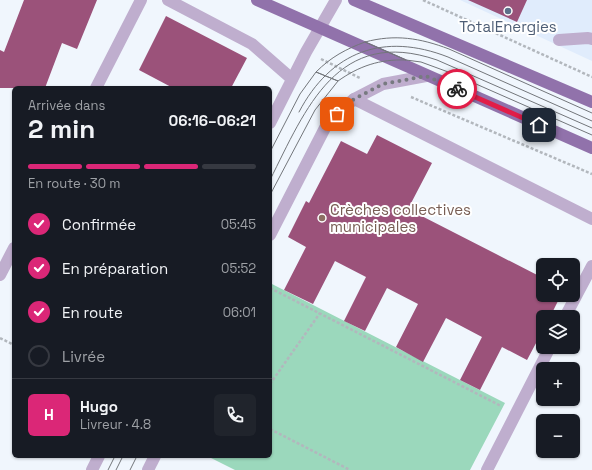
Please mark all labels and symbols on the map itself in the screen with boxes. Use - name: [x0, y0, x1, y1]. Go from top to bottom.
- marker: TotalEnergies: [503, 6, 513, 16]
- place label: TotalEnergies: [459, 17, 557, 36]
- courier: [437, 69, 477, 109]
- pin: [320, 97, 354, 131]
- pin: [522, 108, 556, 142]
- place label: Crèches collectives municipales: [330, 200, 471, 236]
- marker: Crèches collectives municipales: [317, 213, 327, 223]

